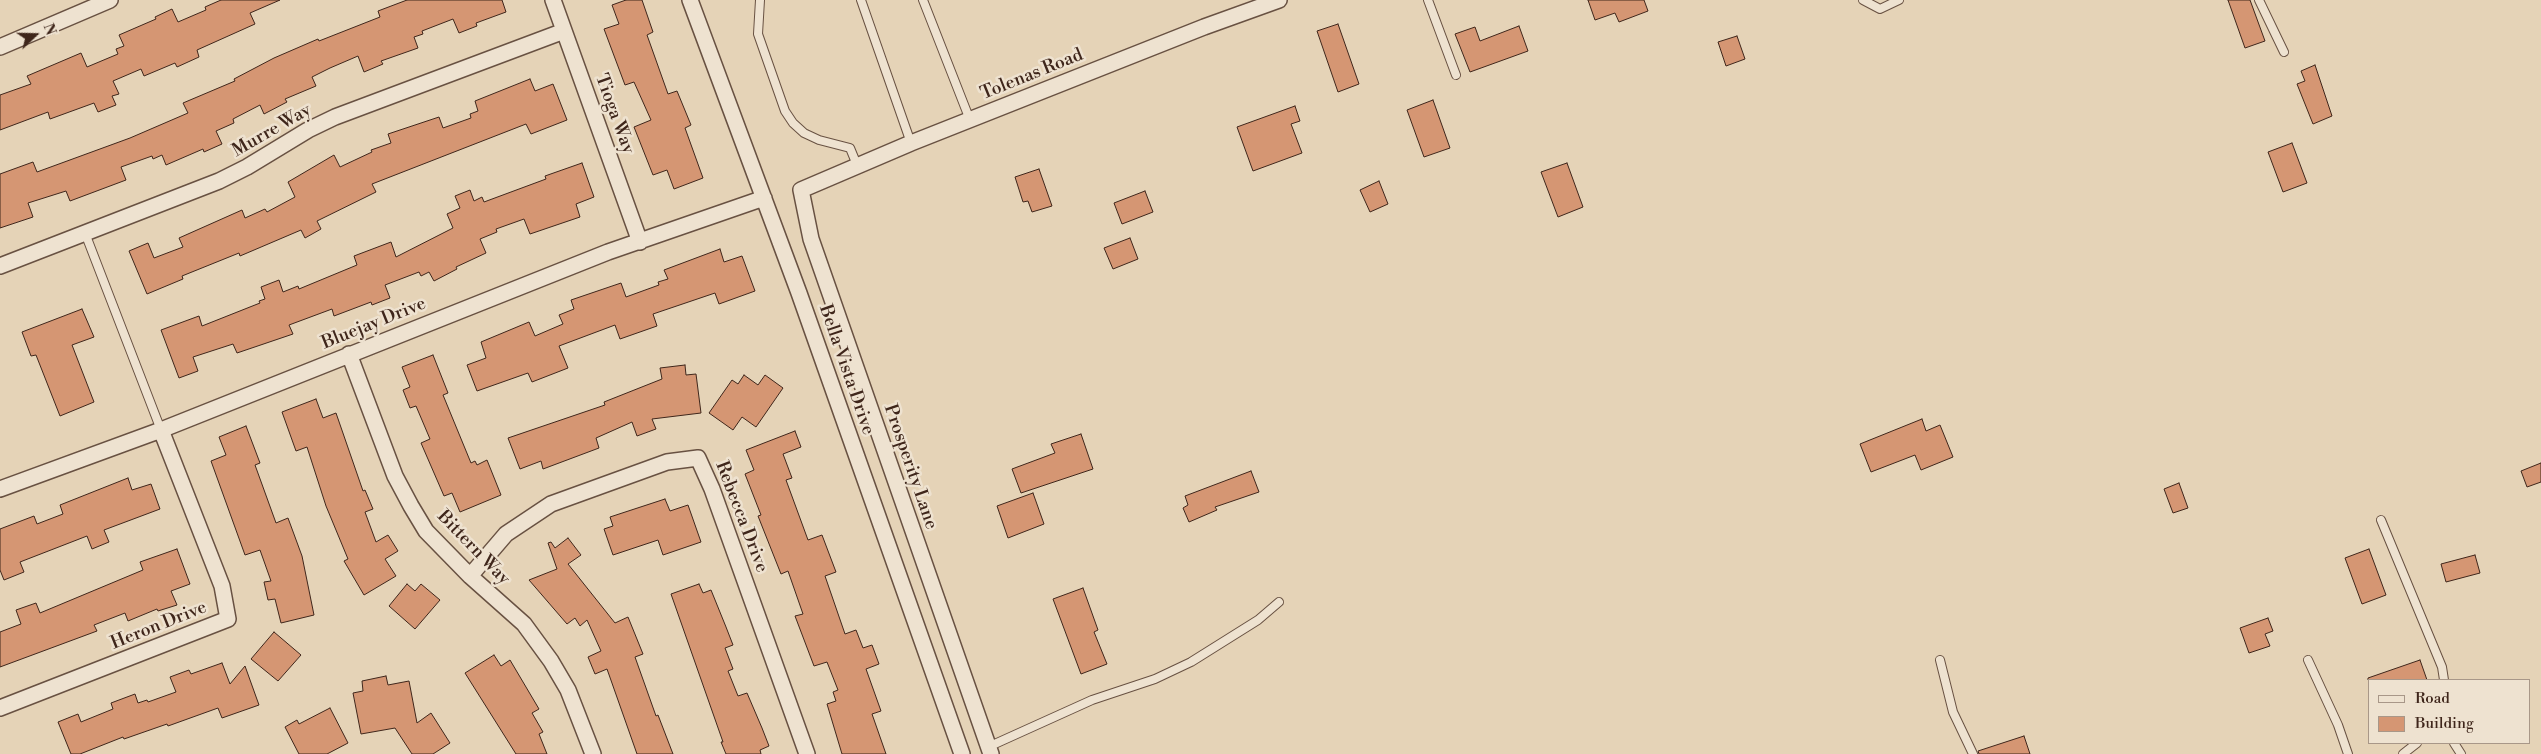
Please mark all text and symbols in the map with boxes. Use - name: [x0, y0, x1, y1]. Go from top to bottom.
- north arrow: [10, 10, 60, 60]
- text: N: [39, 21, 59, 38]
- street label: Tolenas Road: [978, 45, 1086, 105]
- street label: Tioga Way: [590, 71, 638, 157]
- street label: Murre Way: [229, 100, 315, 162]
- street label: Bluejay Drive: [319, 293, 429, 355]
- street label: Bella Vista Drive: [814, 302, 878, 438]
- street label: Prosperity Lane: [878, 402, 942, 532]
- street label: Rebecca Drive: [710, 458, 772, 576]
- street label: Bittern Way: [432, 506, 514, 590]
- street label: Heron Drive: [108, 597, 210, 655]
- legend: [2368, 679, 2531, 744]
- text: Road: [2415, 689, 2450, 708]
- text: Building: [2415, 714, 2474, 733]

